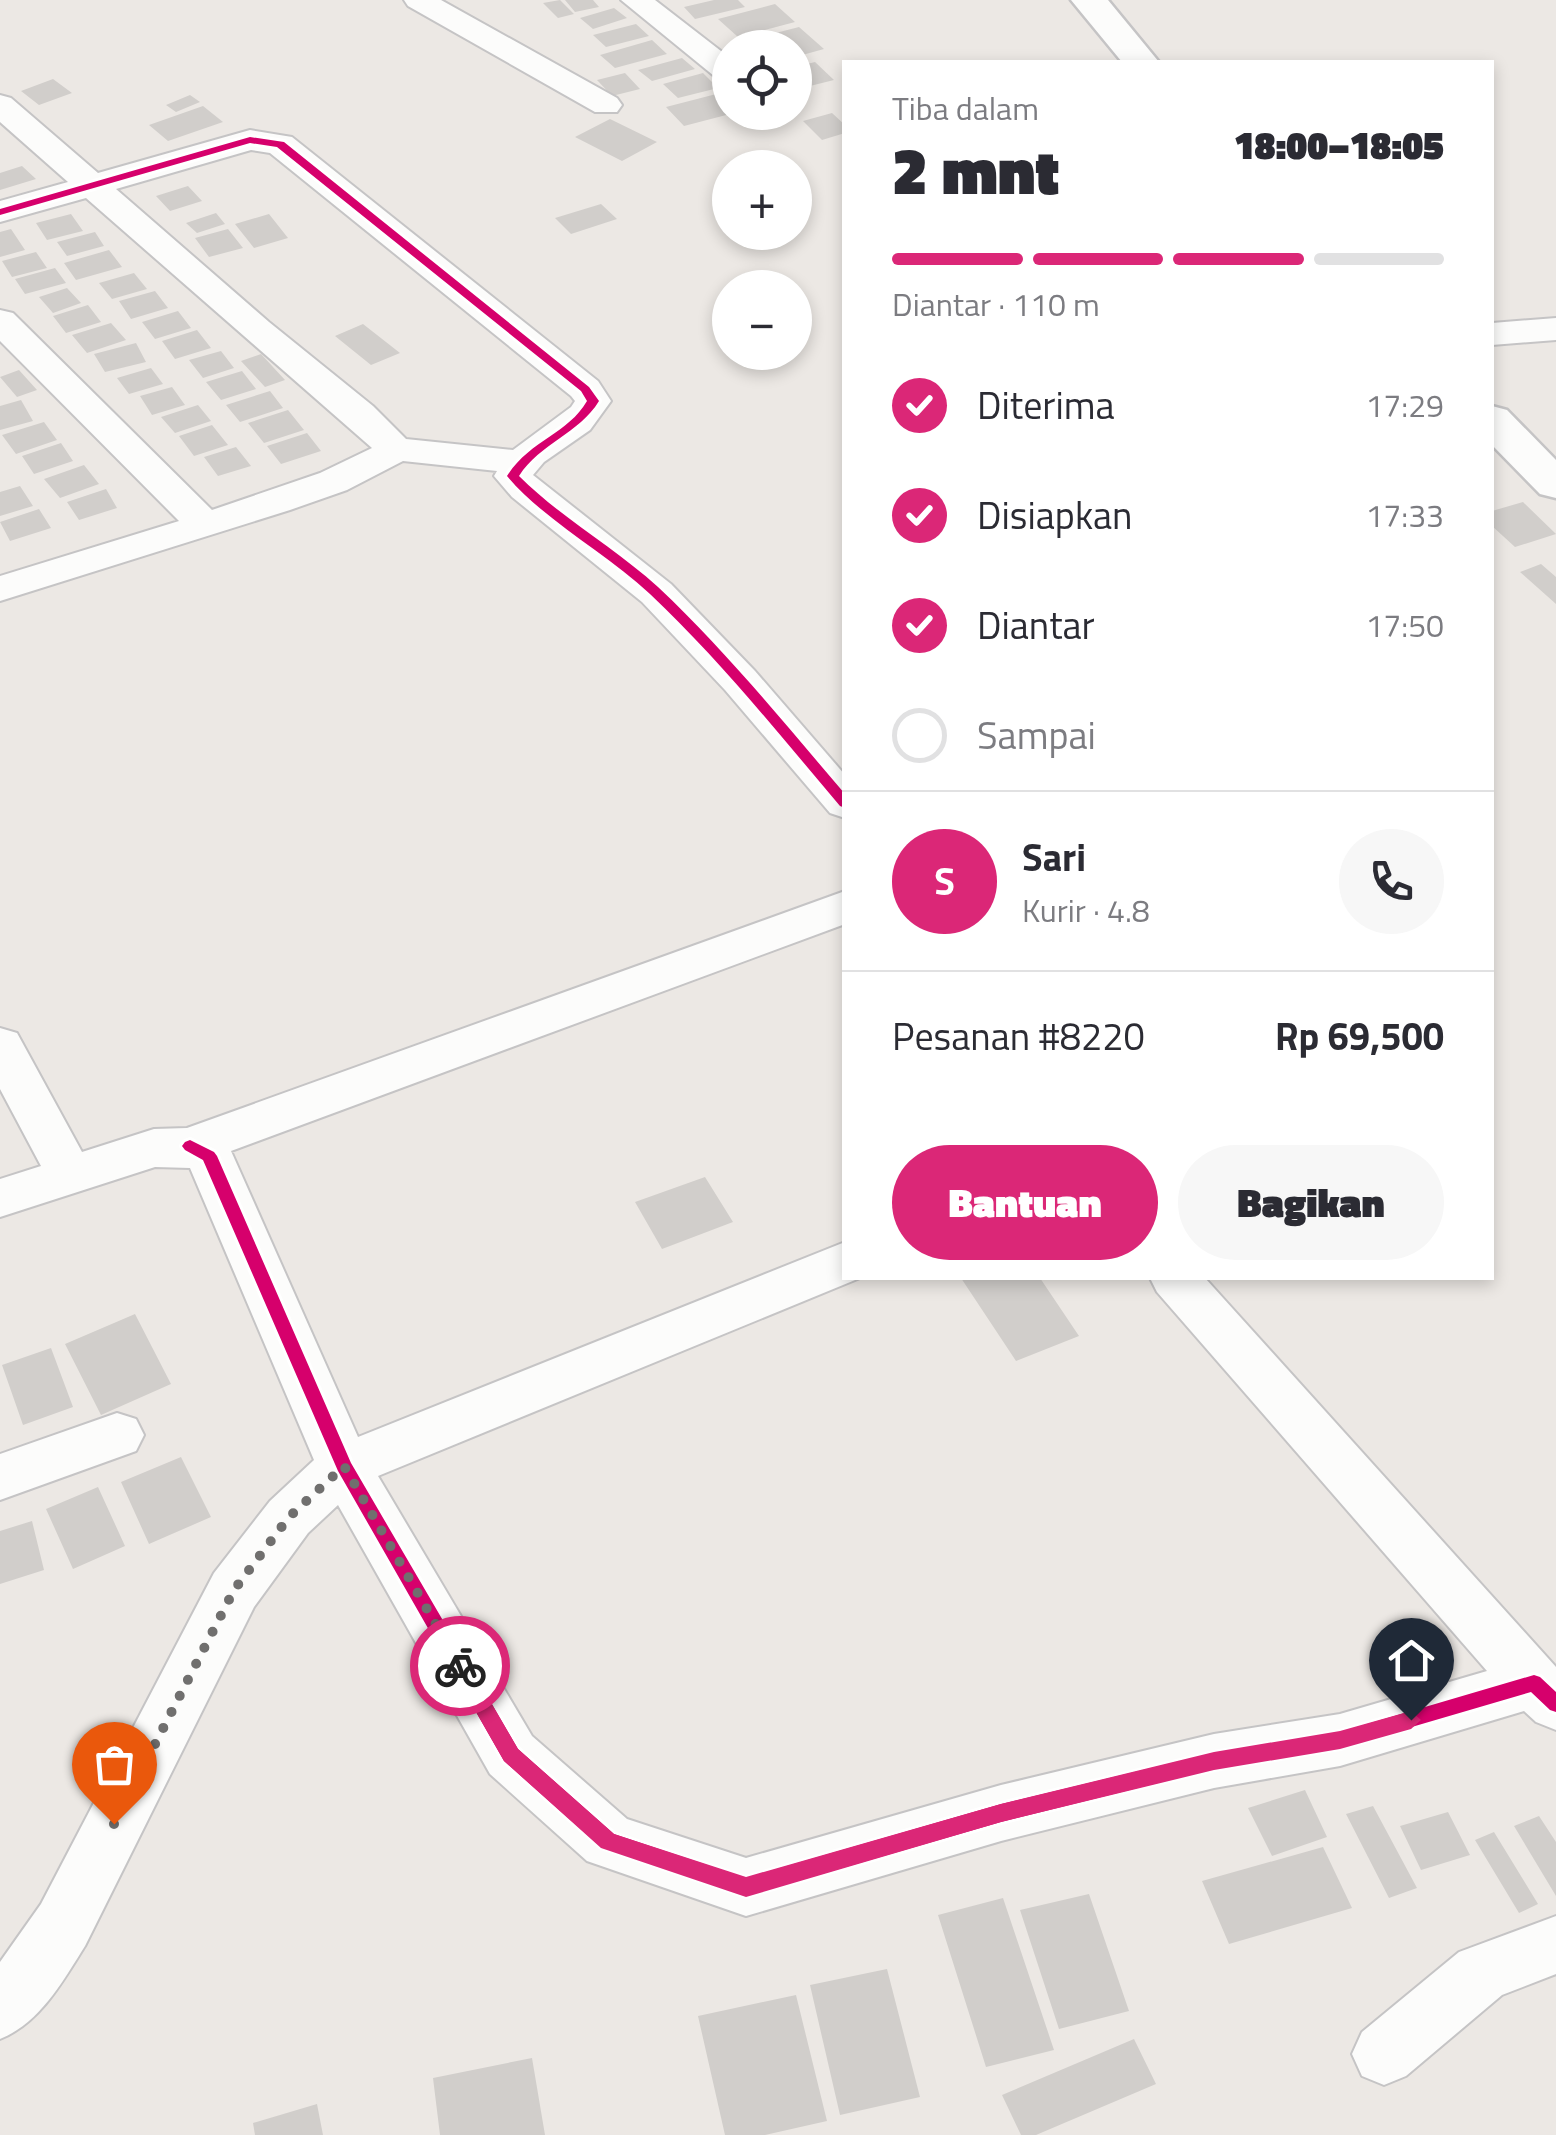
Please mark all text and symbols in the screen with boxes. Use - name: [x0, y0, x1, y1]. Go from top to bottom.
- map controls: [712, 30, 812, 370]
- button: locate: [712, 30, 812, 130]
- text: Tiba dalam: [892, 84, 1039, 132]
- text: 18:00–18:05: [1234, 116, 1444, 174]
- text: 2 mnt: [892, 120, 1059, 219]
- button: +: [712, 150, 812, 250]
- button: −: [712, 270, 812, 370]
- text: Diantar · 110 m: [892, 280, 1100, 328]
- text: Diterima: [977, 376, 1115, 434]
- icon: check: [892, 378, 947, 433]
- text: 17:29: [1365, 381, 1444, 429]
- text: Disiapkan: [977, 486, 1132, 544]
- icon: check: [892, 488, 947, 543]
- text: 17:33: [1365, 491, 1444, 539]
- text: Diantar: [977, 596, 1095, 654]
- icon: check: [892, 598, 947, 653]
- text: 17:50: [1365, 601, 1444, 649]
- text: Sampai: [977, 706, 1096, 764]
- text: Sari: [1022, 828, 1086, 886]
- button: phone: [1339, 829, 1444, 934]
- text: S: [934, 852, 955, 910]
- text: Kurir · 4.8: [1022, 886, 1150, 934]
- text: Pesanan #8220: [892, 1007, 1145, 1065]
- text: Rp 69,500: [1275, 1007, 1444, 1065]
- button: Bantuan: [892, 1145, 1158, 1260]
- button: Bagikan: [1178, 1145, 1444, 1260]
- courier: [410, 1616, 510, 1716]
- pin: [1369, 1618, 1454, 1721]
- icon: home: [1384, 1633, 1439, 1688]
- icon: bike: [433, 1639, 488, 1694]
- pin: [72, 1722, 157, 1825]
- icon: bag: [87, 1737, 142, 1792]

